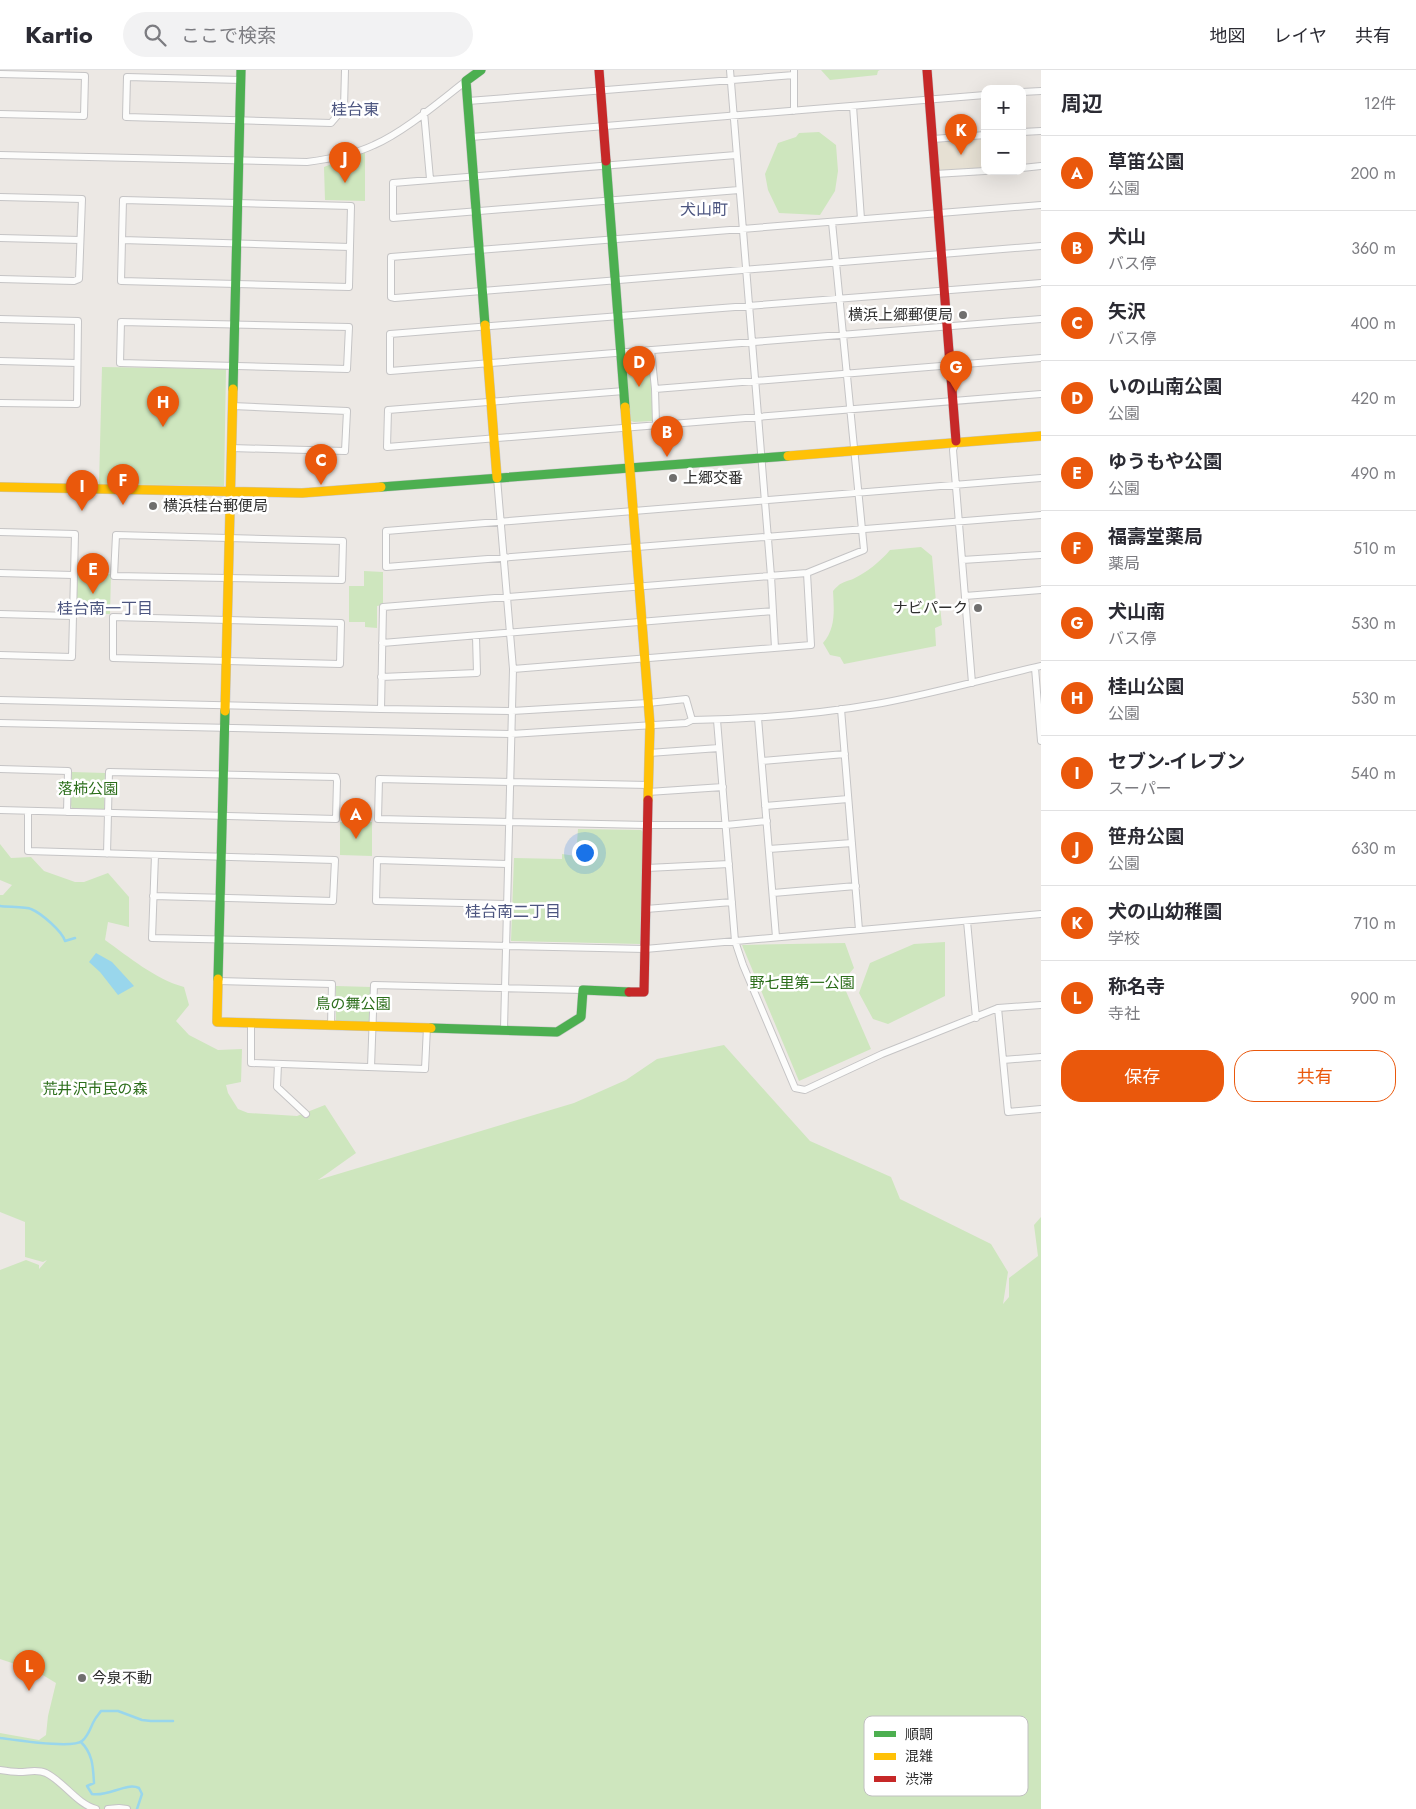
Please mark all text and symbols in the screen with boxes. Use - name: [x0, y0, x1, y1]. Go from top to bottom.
- search box: [123, 12, 473, 57]
- text: Kartio: [25, 17, 93, 52]
- icon: search: [141, 21, 169, 49]
- text: ここで検索: [181, 22, 276, 49]
- text: 地図: [1210, 23, 1246, 49]
- text: レイヤ: [1274, 23, 1327, 49]
- text: 共有: [1355, 23, 1391, 49]
- map controls: [981, 85, 1026, 175]
- button: +: [981, 85, 1026, 130]
- text: 周辺: [1061, 89, 1103, 119]
- text: 12件: [1364, 92, 1396, 115]
- district label: 桂台東: [331, 98, 379, 121]
- pin: K: [945, 114, 977, 155]
- button: −: [981, 130, 1026, 175]
- pin: J: [329, 142, 361, 183]
- text: 草笛公園: [1108, 148, 1184, 175]
- text: A: [1071, 162, 1083, 185]
- text: 200 m: [1350, 162, 1396, 185]
- text: 公園: [1108, 177, 1140, 200]
- district label: 犬山町: [680, 198, 728, 221]
- text: 犬山: [1108, 223, 1146, 250]
- text: B: [1072, 237, 1082, 260]
- text: 360 m: [1351, 237, 1396, 260]
- text: バス停: [1108, 252, 1156, 275]
- text: 矢沢: [1108, 298, 1146, 325]
- place label: 横浜上郷郵便局: [848, 304, 953, 326]
- marker: 横浜上郷郵便局: [957, 309, 969, 321]
- text: C: [1071, 312, 1083, 335]
- text: 400 m: [1350, 312, 1396, 335]
- text: バス停: [1108, 327, 1156, 350]
- pin: D: [623, 346, 655, 387]
- pin: G: [940, 351, 972, 392]
- text: いの山南公園: [1108, 373, 1222, 400]
- pin: H: [147, 386, 179, 427]
- text: D: [1071, 387, 1083, 410]
- text: 420 m: [1351, 387, 1396, 410]
- text: 公園: [1108, 402, 1140, 425]
- pin: B: [651, 416, 683, 457]
- pin: C: [305, 444, 337, 485]
- text: ゆうもや公園: [1108, 448, 1222, 475]
- text: E: [1072, 462, 1082, 485]
- text: 490 m: [1351, 462, 1396, 485]
- pin: F: [107, 464, 139, 505]
- place label: 上郷交番: [683, 467, 743, 489]
- pin: I: [66, 470, 98, 511]
- marker: 上郷交番: [667, 472, 679, 484]
- text: 公園: [1108, 477, 1140, 500]
- place label: 横浜桂台郵便局: [163, 495, 268, 517]
- marker: 横浜桂台郵便局: [147, 500, 159, 512]
- text: 福壽堂薬局: [1108, 523, 1203, 550]
- text: F: [1073, 537, 1081, 560]
- text: 510 m: [1353, 537, 1396, 560]
- text: 薬局: [1108, 552, 1140, 575]
- pin: E: [77, 553, 109, 594]
- district label: 桂台南一丁目: [57, 597, 153, 620]
- place label: ナビパーク: [893, 597, 968, 619]
- text: 犬山南: [1108, 598, 1165, 625]
- marker: ナビパーク: [972, 602, 984, 614]
- text: G: [1070, 612, 1084, 635]
- text: 530 m: [1351, 612, 1396, 635]
- text: バス停: [1108, 627, 1156, 650]
- text: 桂山公園: [1108, 673, 1184, 700]
- text: H: [1071, 687, 1083, 710]
- text: 530 m: [1351, 687, 1396, 710]
- text: 公園: [1108, 702, 1140, 725]
- text: セブン-イレブン: [1108, 748, 1245, 775]
- text: I: [1074, 762, 1080, 785]
- text: 540 m: [1351, 762, 1396, 785]
- text: スーパー: [1108, 777, 1172, 800]
- park label: 落柿公園: [58, 778, 118, 800]
- pin: A: [340, 798, 372, 839]
- text: 笹舟公園: [1108, 823, 1184, 850]
- text: J: [1074, 837, 1080, 860]
- text: 630 m: [1351, 837, 1396, 860]
- your location: [572, 840, 598, 866]
- text: 公園: [1108, 852, 1140, 875]
- text: 犬の山幼稚園: [1108, 898, 1222, 925]
- district label: 桂台南二丁目: [465, 900, 561, 923]
- text: K: [1071, 912, 1083, 935]
- text: 710 m: [1354, 912, 1396, 935]
- text: 学校: [1108, 927, 1140, 950]
- park label: 野七里第一公園: [749, 972, 855, 994]
- text: 称名寺: [1108, 973, 1165, 1000]
- text: L: [1073, 987, 1081, 1010]
- text: 900 m: [1350, 987, 1396, 1010]
- park label: 鳥の舞公園: [315, 993, 391, 1015]
- text: 寺社: [1108, 1002, 1140, 1025]
- button: 保存: [1061, 1050, 1224, 1102]
- button: 共有: [1234, 1050, 1396, 1102]
- park label: 荒井沢市民の森: [42, 1078, 148, 1100]
- pin: L: [13, 1650, 45, 1691]
- place label: 今泉不動: [92, 1667, 152, 1689]
- marker: 今泉不動: [76, 1672, 88, 1684]
- legend: [864, 1716, 1028, 1796]
- text: 順調: [905, 1724, 933, 1744]
- text: 混雑: [905, 1746, 933, 1766]
- text: 渋滞: [905, 1769, 933, 1789]

